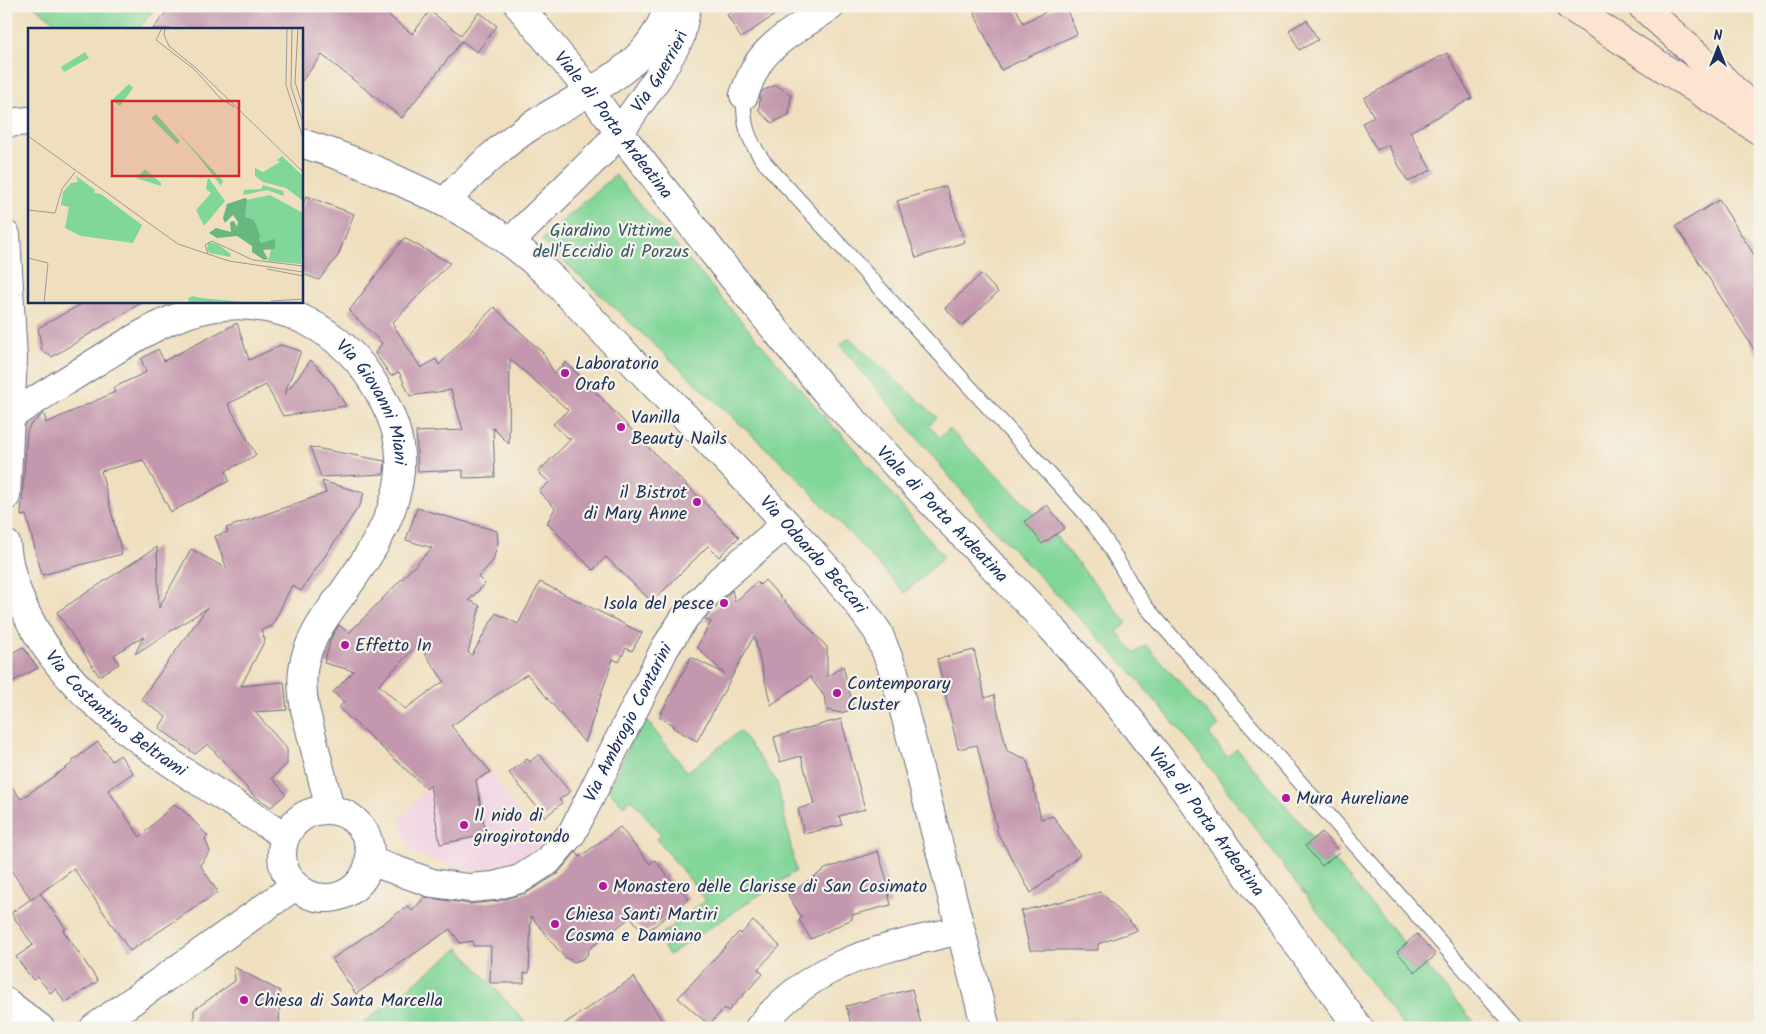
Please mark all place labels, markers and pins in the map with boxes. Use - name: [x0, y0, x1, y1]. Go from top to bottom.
- place label: Laboratorio Orafo: [575, 350, 659, 400]
- marker: Laboratorio Orafo: [559, 367, 571, 379]
- place label: Vanilla Beauty Nails: [631, 404, 728, 454]
- marker: Vanilla Beauty Nails: [615, 421, 627, 433]
- place label: il Bistrot di Mary Anne: [584, 479, 688, 529]
- marker: il Bistrot di Mary Anne: [691, 496, 703, 508]
- place label: Isola del pesce: [603, 590, 714, 619]
- marker: Isola del pesce: [718, 597, 730, 609]
- place label: Effetto In: [355, 632, 432, 661]
- marker: Effetto In: [339, 639, 351, 651]
- place label: Contemporary Cluster: [847, 670, 951, 720]
- marker: Contemporary Cluster: [831, 687, 843, 699]
- place label: Mura Aureliane: [1296, 785, 1409, 814]
- marker: Mura Aureliane: [1280, 792, 1292, 804]
- place label: Il nido di girogirotondo: [473, 802, 570, 852]
- marker: Il nido di girogirotondo: [458, 819, 470, 831]
- place label: Monastero delle Clarisse di San Cosimato: [613, 873, 927, 902]
- marker: Monastero delle Clarisse di San Cosimato: [597, 880, 609, 892]
- place label: Chiesa Santi Martiri Cosma e Damiano: [565, 901, 718, 951]
- marker: Chiesa Santi Martiri Cosma e Damiano: [549, 918, 561, 930]
- place label: Chiesa di Santa Marcella: [254, 987, 443, 1016]
- marker: Chiesa di Santa Marcella: [238, 994, 250, 1006]

